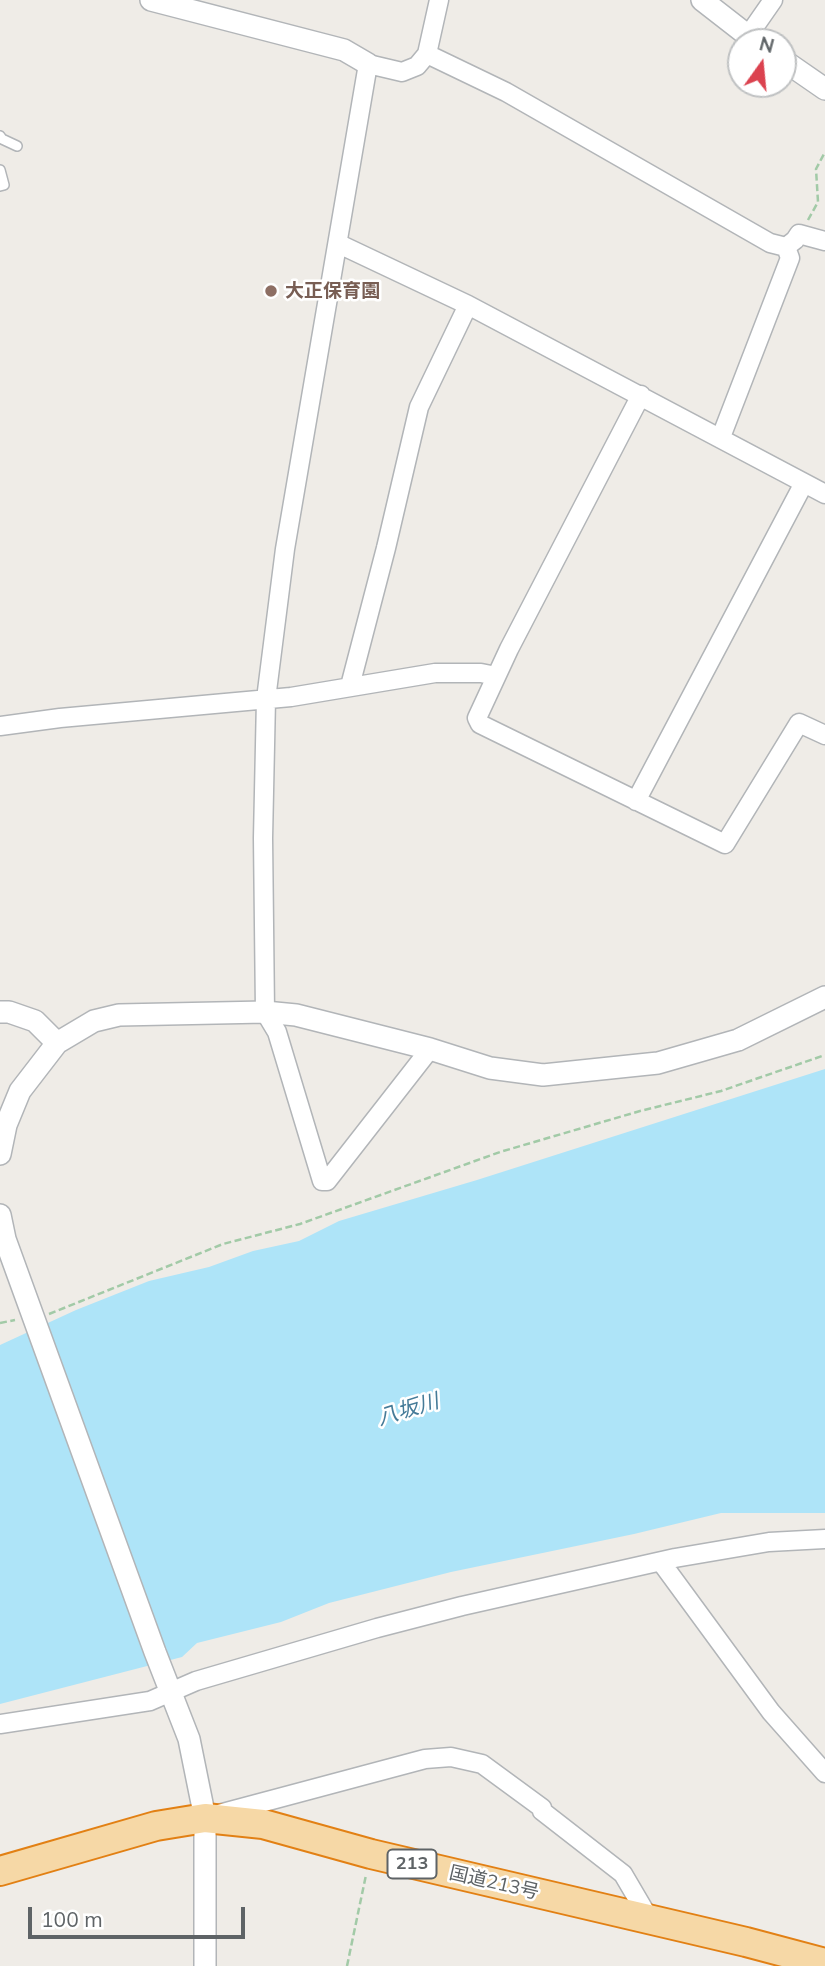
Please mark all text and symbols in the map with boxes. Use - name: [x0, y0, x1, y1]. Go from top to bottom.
- north arrow: [727, 28, 797, 98]
- text: N: [757, 31, 777, 58]
- place label: 大正保育園: [285, 280, 380, 302]
- marker: 大正保育園: [263, 283, 279, 299]
- water label: 八坂川: [374, 1389, 442, 1431]
- road number: 213: [388, 1850, 436, 1878]
- street label: 国道213号: [447, 1862, 541, 1904]
- scale bar: [32, 1892, 248, 1936]
- text: 100 m: [41, 1906, 103, 1932]

